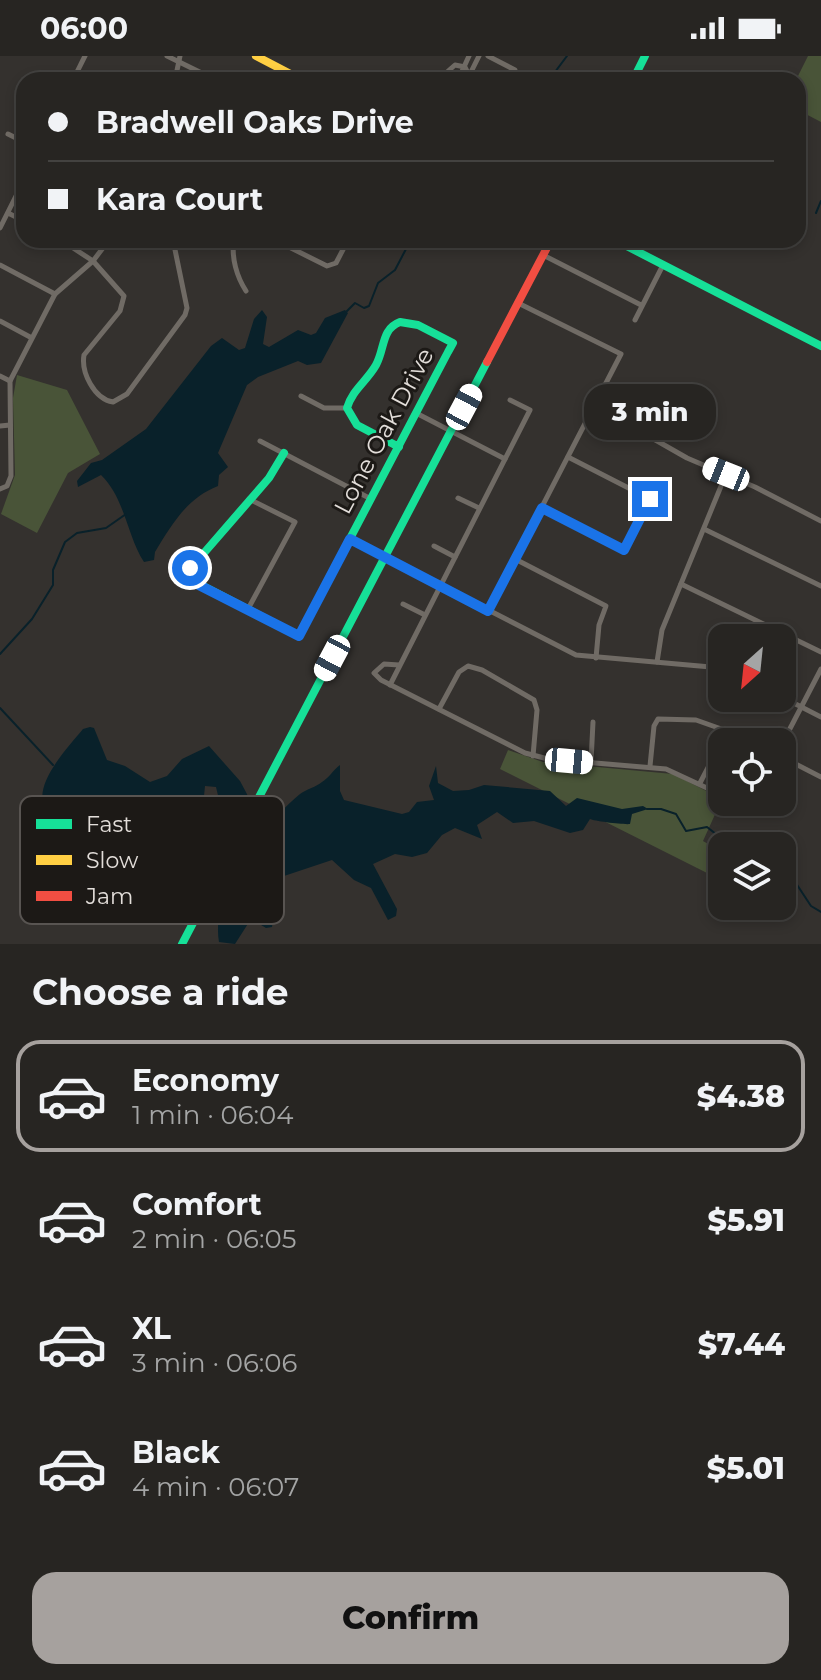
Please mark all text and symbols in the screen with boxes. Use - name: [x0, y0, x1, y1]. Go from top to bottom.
- text: 06:00: [40, 10, 128, 47]
- text: Bradwell Oaks Drive: [96, 104, 414, 141]
- text: Kara Court: [96, 181, 263, 218]
- street label: Lone Oak Drive: [328, 343, 440, 519]
- car: [442, 380, 486, 434]
- callout: 3 min: [584, 383, 716, 439]
- text: 3 min: [612, 396, 688, 428]
- car: [699, 454, 753, 494]
- route end: [632, 481, 668, 517]
- route start: [172, 550, 208, 586]
- north arrow: [708, 624, 796, 712]
- map controls: [708, 624, 796, 920]
- car: [310, 631, 354, 685]
- button: locate: [708, 728, 796, 816]
- car: [544, 747, 594, 775]
- legend: [20, 796, 284, 924]
- text: Fast: [86, 811, 132, 838]
- button: layers: [708, 832, 796, 920]
- text: Slow: [86, 847, 139, 874]
- text: Jam: [85, 883, 133, 910]
- text: Choose a ride: [32, 970, 289, 1014]
- icon: car: [36, 1060, 108, 1132]
- text: Economy: [132, 1062, 279, 1099]
- text: $4.38: [697, 1078, 785, 1115]
- text: 1 min · 06:04: [132, 1099, 294, 1131]
- icon: car: [36, 1184, 108, 1256]
- text: Comfort: [132, 1186, 262, 1223]
- text: $5.91: [707, 1202, 785, 1239]
- text: 2 min · 06:05: [132, 1223, 296, 1255]
- icon: car: [36, 1308, 108, 1380]
- text: XL: [132, 1310, 171, 1347]
- text: $7.44: [698, 1326, 785, 1363]
- text: 3 min · 06:06: [132, 1347, 297, 1379]
- icon: car: [36, 1432, 108, 1504]
- text: Black: [132, 1434, 220, 1471]
- text: $5.01: [707, 1450, 785, 1487]
- text: 4 min · 06:07: [132, 1471, 299, 1503]
- button: Confirm: [32, 1572, 789, 1664]

